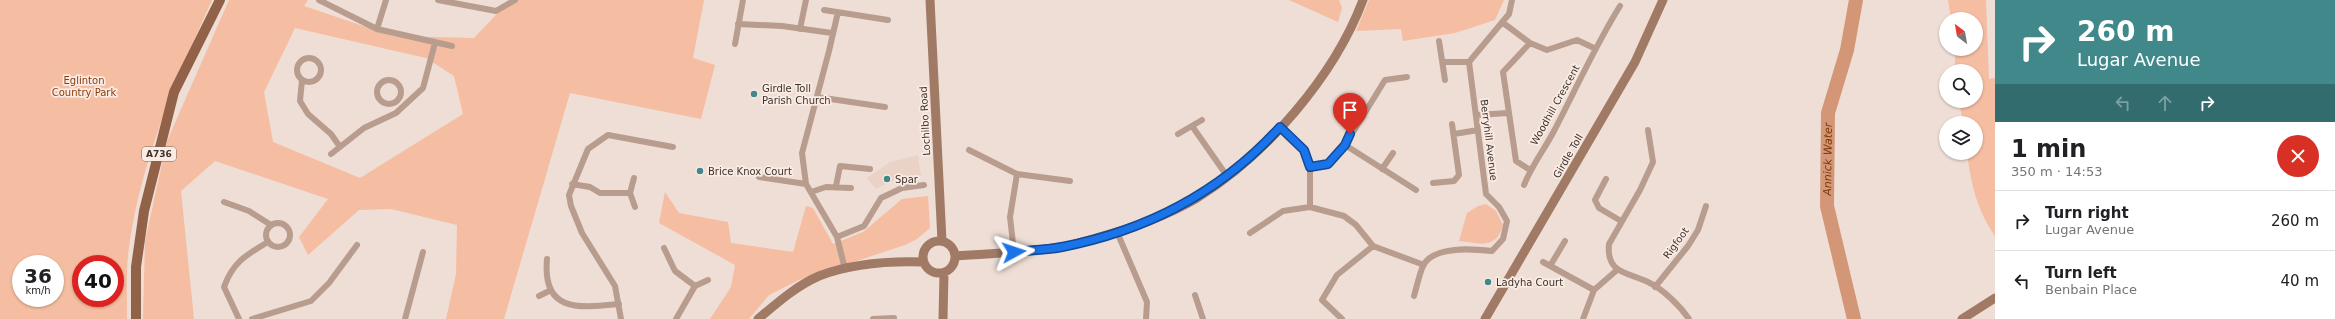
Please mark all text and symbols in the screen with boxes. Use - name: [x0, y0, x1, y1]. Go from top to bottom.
- north arrow: [1939, 12, 1983, 56]
- map controls: [1939, 12, 1983, 160]
- text: 260 m: [2077, 15, 2174, 48]
- icon: right: [2011, 16, 2063, 68]
- text: Lugar Avenue: [2077, 49, 2201, 70]
- street label: Woodhill Crescent: [1528, 63, 1582, 147]
- button: search: [1939, 64, 1983, 108]
- park label: Eglinton Country Park: [52, 75, 116, 98]
- place label: Girdle Toll Parish Church: [762, 83, 831, 106]
- street label: Lochilbo Road: [918, 86, 932, 156]
- marker: Girdle Toll Parish Church: [749, 89, 759, 99]
- icon: left: [2112, 92, 2134, 114]
- icon: ahead: [2154, 92, 2176, 114]
- icon: right: [2196, 92, 2218, 114]
- pin: [1333, 93, 1367, 134]
- icon: arrive: [1339, 99, 1361, 121]
- street label: Berryhill Avenue: [1479, 99, 1499, 181]
- button: layers: [1939, 116, 1983, 160]
- water label: Annick Water: [1821, 121, 1834, 197]
- street label: Girdle Toll: [1551, 132, 1585, 180]
- text: 1 min: [2011, 135, 2086, 163]
- button: close: [2277, 135, 2319, 177]
- road number: A736: [142, 147, 176, 161]
- text: 350 m · 14:53: [2011, 164, 2102, 179]
- marker: Brice Knox Court: [695, 166, 705, 176]
- place label: Brice Knox Court: [708, 166, 792, 177]
- marker: Spar: [882, 174, 892, 184]
- place label: Spar: [895, 174, 919, 185]
- text: Turn right: [2045, 204, 2129, 222]
- icon: right: [2011, 210, 2033, 232]
- text: 260 m: [2271, 212, 2319, 230]
- text: Lugar Avenue: [2045, 222, 2134, 237]
- street label: Rigfoot: [1661, 225, 1691, 261]
- position arrow: [993, 231, 1035, 273]
- speed limit sign: 40: [72, 255, 124, 307]
- text: 36: [24, 264, 52, 288]
- text: Turn left: [2045, 264, 2117, 282]
- icon: left: [2011, 270, 2033, 292]
- text: 40 m: [2281, 272, 2319, 290]
- marker: Ladyha Court: [1483, 277, 1493, 287]
- place label: Ladyha Court: [1496, 277, 1563, 288]
- text: Benbain Place: [2045, 282, 2137, 297]
- text: km/h: [25, 285, 51, 296]

